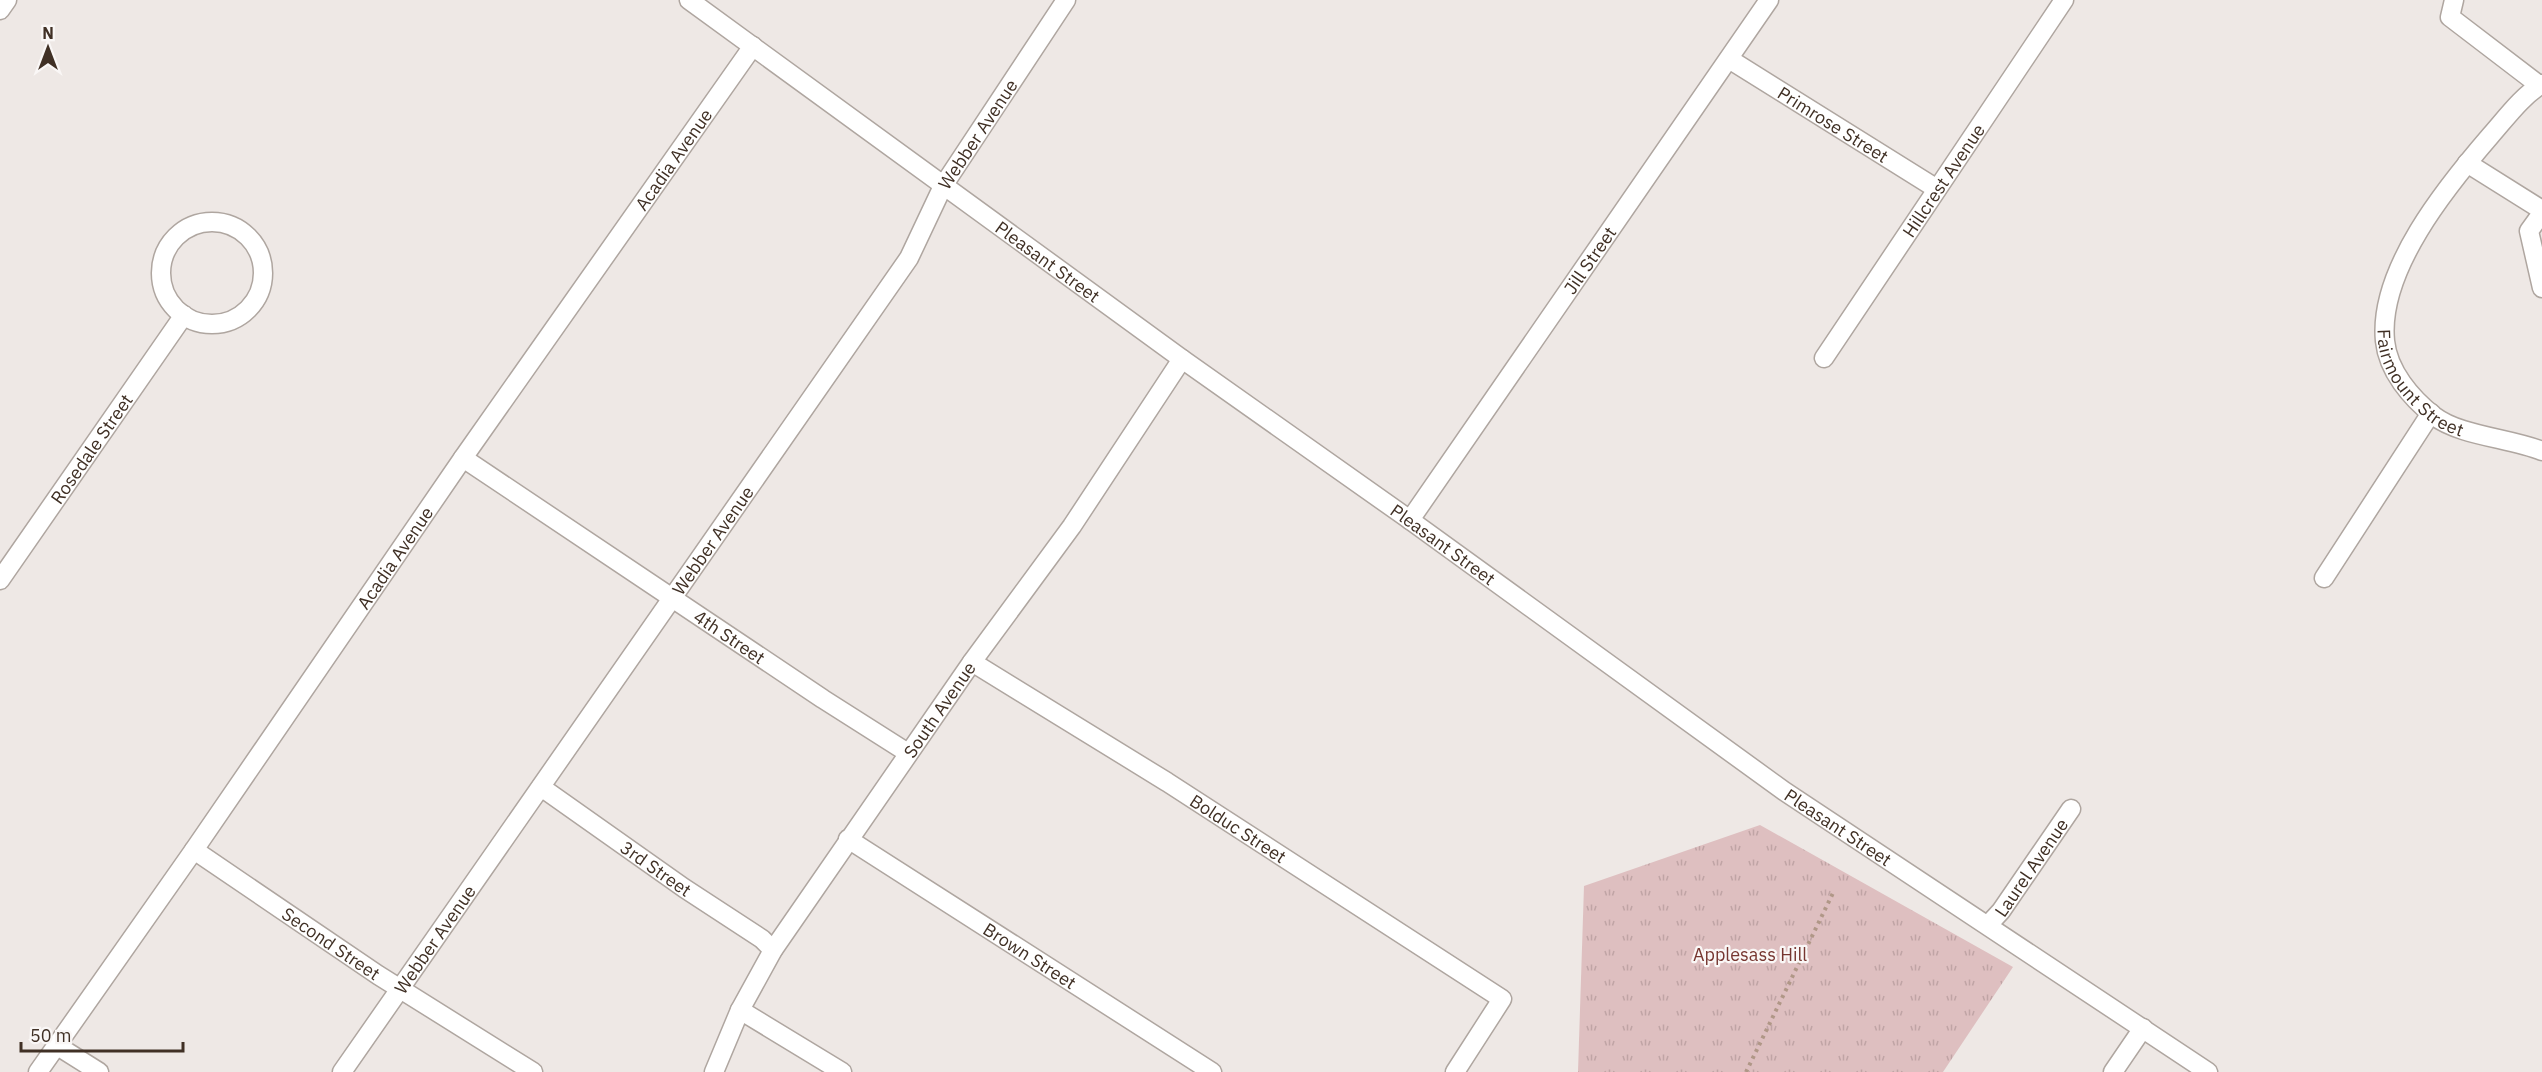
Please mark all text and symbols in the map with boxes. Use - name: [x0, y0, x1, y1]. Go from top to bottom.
- north arrow: [18, 18, 78, 78]
- text: N: [42, 23, 54, 43]
- street label: Webber Avenue: [933, 74, 1022, 193]
- street label: Primrose Street: [1774, 81, 1893, 167]
- street label: Acadia Avenue: [630, 104, 717, 215]
- street label: Hillcrest Avenue: [1897, 119, 1989, 241]
- street label: Pleasant Street: [991, 216, 1105, 307]
- street label: Jill Street: [1558, 222, 1621, 298]
- street label: Fairmount Street: [2373, 329, 2467, 441]
- street label: Rosedale Street: [45, 389, 137, 508]
- street label: Webber Avenue: [667, 481, 758, 599]
- street label: Pleasant Street: [1386, 499, 1500, 590]
- street label: Acadia Avenue: [351, 502, 438, 613]
- street label: 4th Street: [690, 604, 770, 669]
- street label: South Avenue: [898, 657, 980, 762]
- street label: Pleasant Street: [1780, 783, 1896, 871]
- street label: Bolduc Street: [1186, 789, 1291, 868]
- street label: Laurel Avenue: [1989, 814, 2073, 921]
- street label: 3rd Street: [616, 835, 696, 901]
- street label: Webber Avenue: [389, 880, 481, 998]
- street label: Second Street: [278, 902, 385, 985]
- street label: Brown Street: [979, 917, 1081, 994]
- park label: Applesass Hill: [1693, 943, 1807, 966]
- scale bar: [21, 1015, 183, 1053]
- text: 50 m: [30, 1024, 72, 1047]

